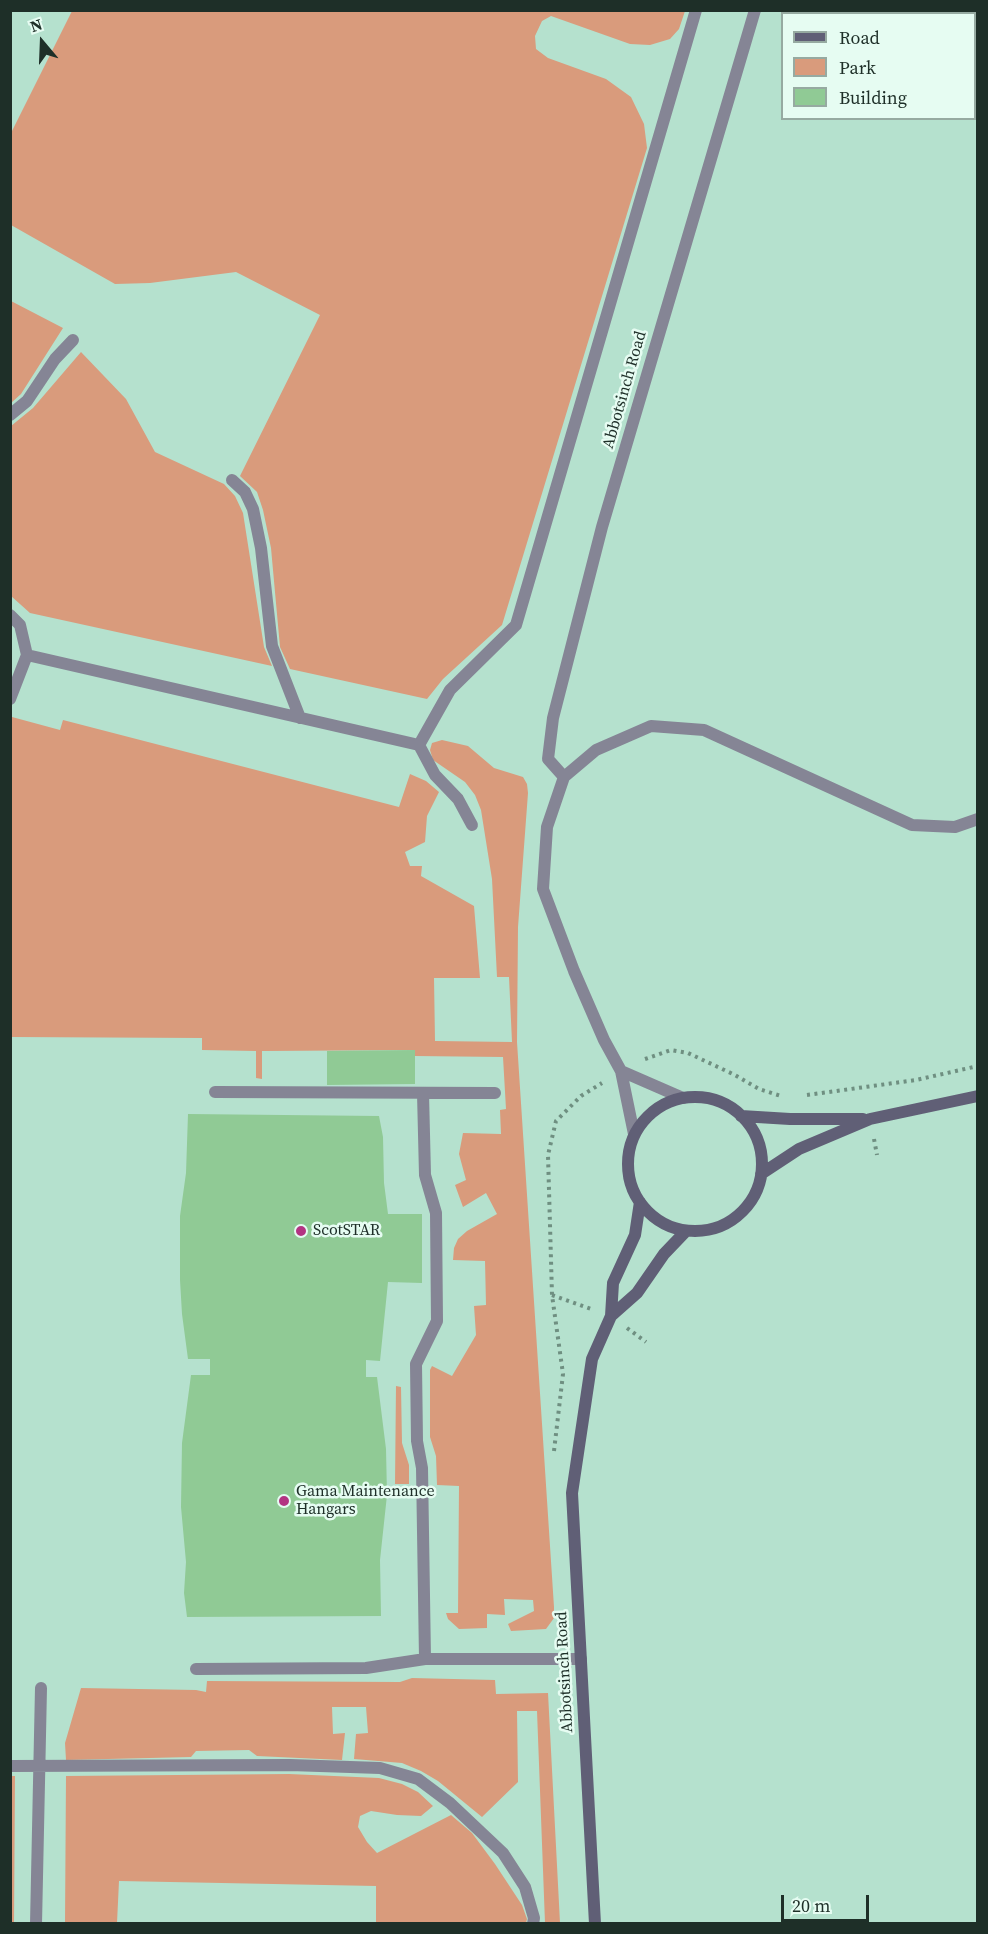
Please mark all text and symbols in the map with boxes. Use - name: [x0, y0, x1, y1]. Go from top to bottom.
- north arrow: [12, 12, 72, 72]
- legend: [781, 12, 976, 120]
- text: N: [27, 13, 45, 37]
- text: Road: [839, 25, 880, 50]
- text: Park: [839, 55, 876, 80]
- text: Building: [839, 85, 907, 110]
- street label: Abbotsinch Road: [599, 329, 651, 451]
- place label: ScotSTAR: [313, 1221, 380, 1241]
- marker: ScotSTAR: [294, 1224, 308, 1238]
- place label: Gama Maintenance Hangars: [296, 1482, 435, 1520]
- marker: Gama Maintenance Hangars: [277, 1494, 291, 1508]
- street label: Abbotsinch Road: [552, 1611, 578, 1733]
- scale bar: [784, 1883, 872, 1921]
- text: 20 m: [792, 1893, 830, 1918]

